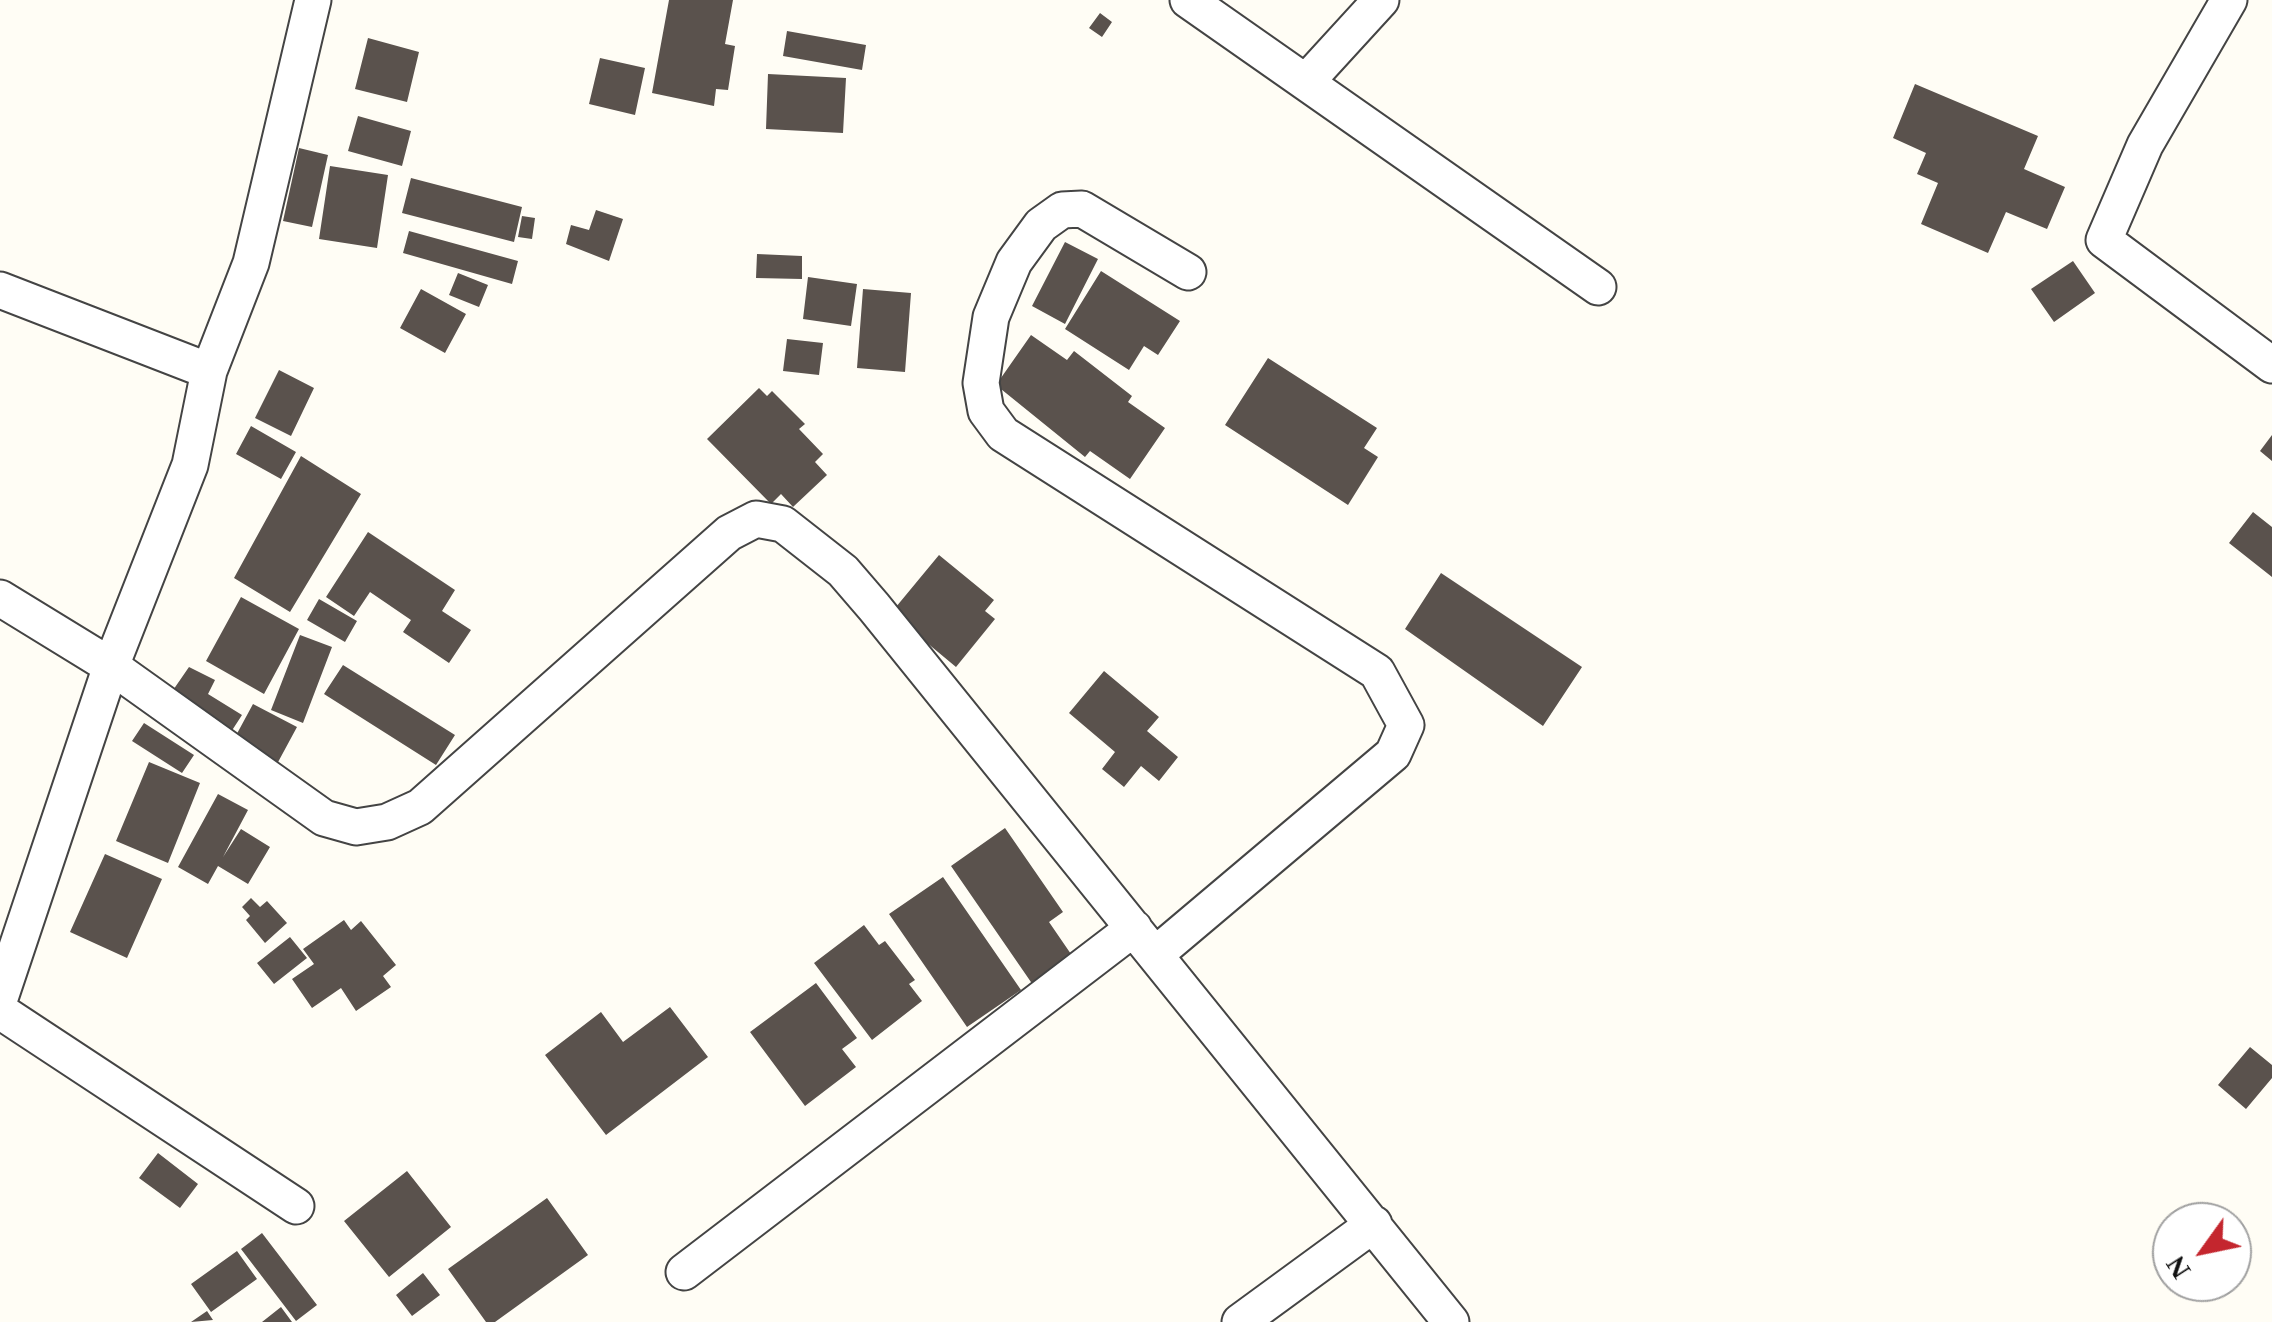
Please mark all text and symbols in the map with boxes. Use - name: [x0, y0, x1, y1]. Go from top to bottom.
- north arrow: [2152, 1202, 2252, 1302]
- text: N: [2160, 1251, 2197, 1284]

